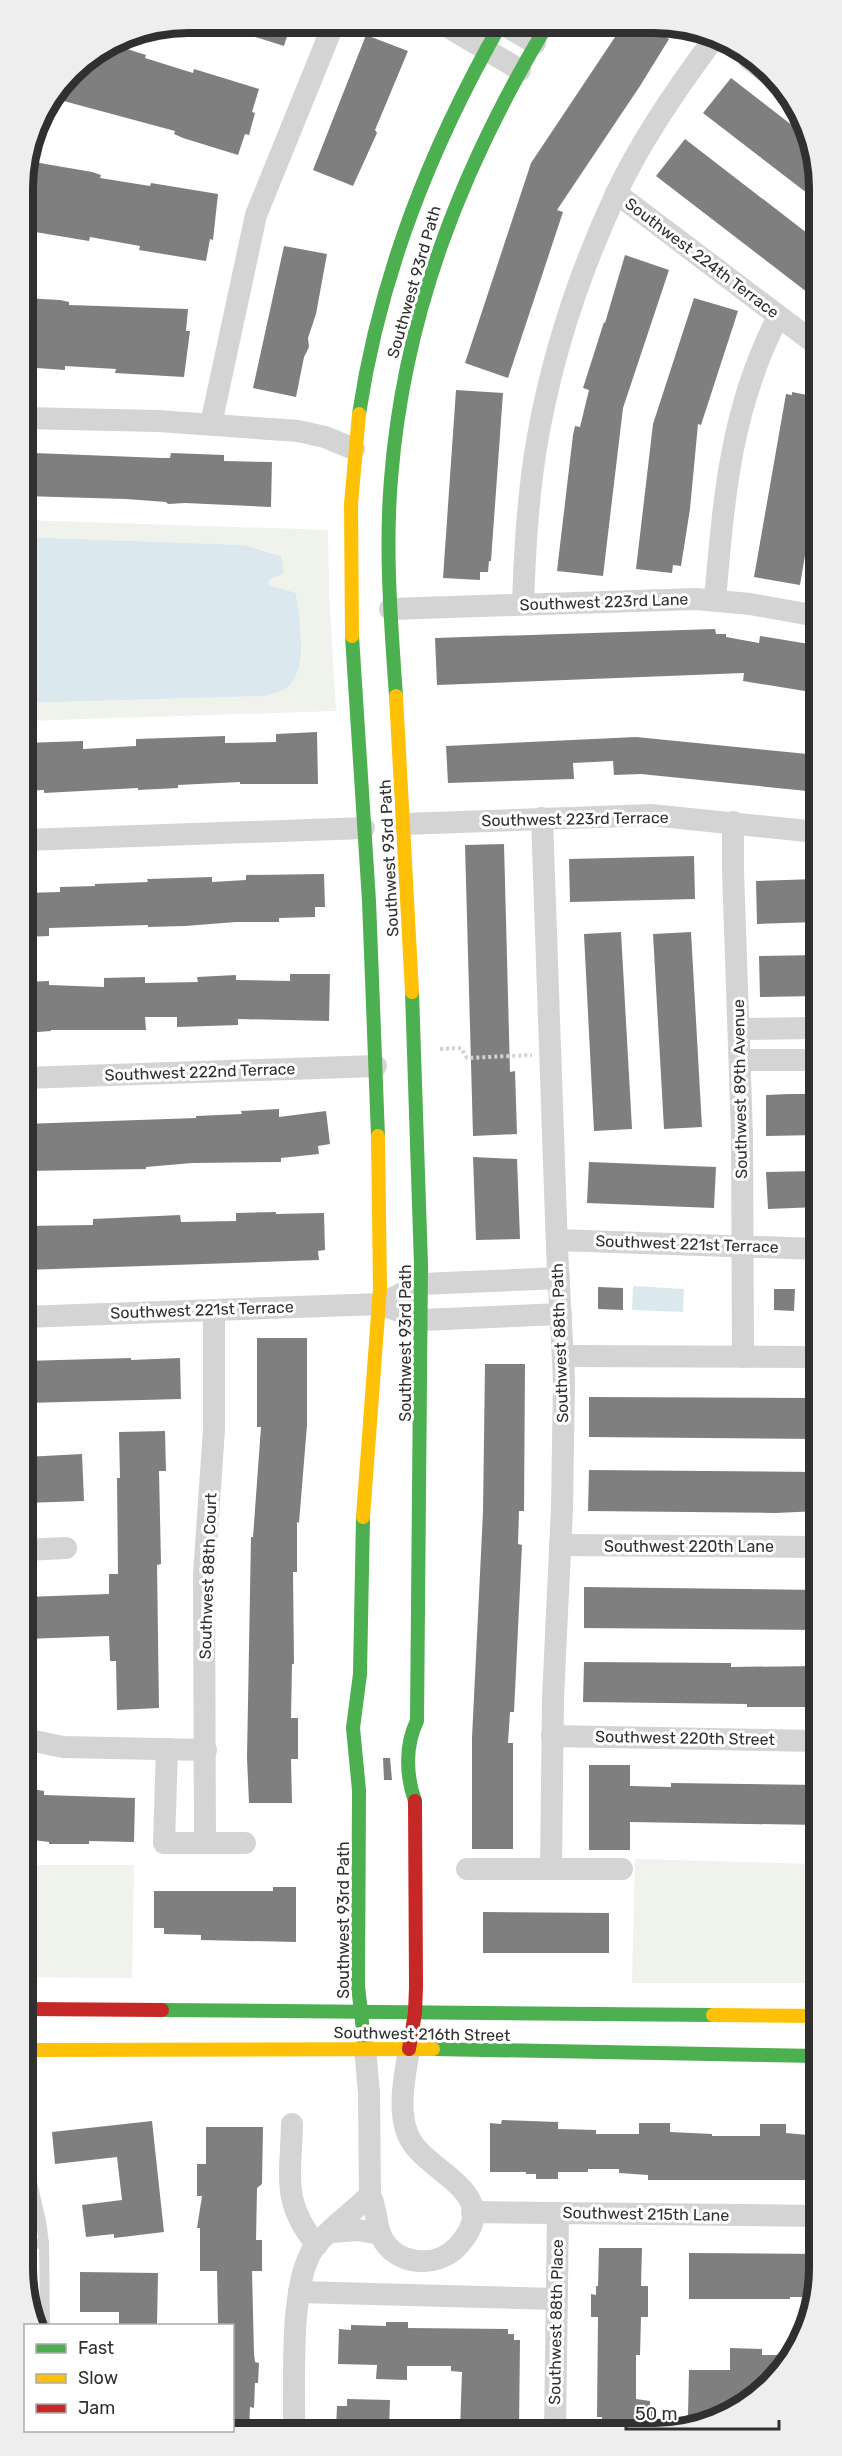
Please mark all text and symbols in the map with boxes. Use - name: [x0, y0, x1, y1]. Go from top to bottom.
- street label: Southwest 224th Terrace: [621, 194, 783, 322]
- street label: Southwest 93rd Path: [383, 204, 445, 360]
- street label: Southwest 223rd Lane: [519, 590, 689, 614]
- street label: Southwest 93rd Path: [375, 779, 403, 937]
- street label: Southwest 223rd Terrace: [481, 808, 669, 830]
- street label: Southwest 89th Avenue: [729, 999, 751, 1179]
- street label: Southwest 222nd Terrace: [104, 1059, 296, 1085]
- street label: Southwest 221st Terrace: [595, 1231, 779, 1257]
- street label: Southwest 88th Path: [548, 1263, 572, 1423]
- street label: Southwest 93rd Path: [396, 1264, 415, 1422]
- street label: Southwest 221st Terrace: [110, 1297, 294, 1323]
- street label: Southwest 88th Court: [196, 1492, 220, 1660]
- street label: Southwest 220th Lane: [604, 1537, 774, 1556]
- street label: Southwest 220th Street: [595, 1727, 775, 1749]
- street label: Southwest 93rd Path: [334, 1841, 353, 1999]
- street label: Southwest 216th Street: [334, 2023, 510, 2045]
- street label: Southwest 215th Lane: [562, 2203, 730, 2225]
- street label: Southwest 88th Place: [545, 2239, 567, 2405]
- legend: [24, 2324, 234, 2432]
- text: Fast: [78, 2337, 114, 2359]
- text: Slow: [78, 2367, 118, 2389]
- scale bar: [626, 2393, 779, 2431]
- text: Jam: [78, 2397, 115, 2419]
- text: 50 m: [635, 2403, 678, 2425]

